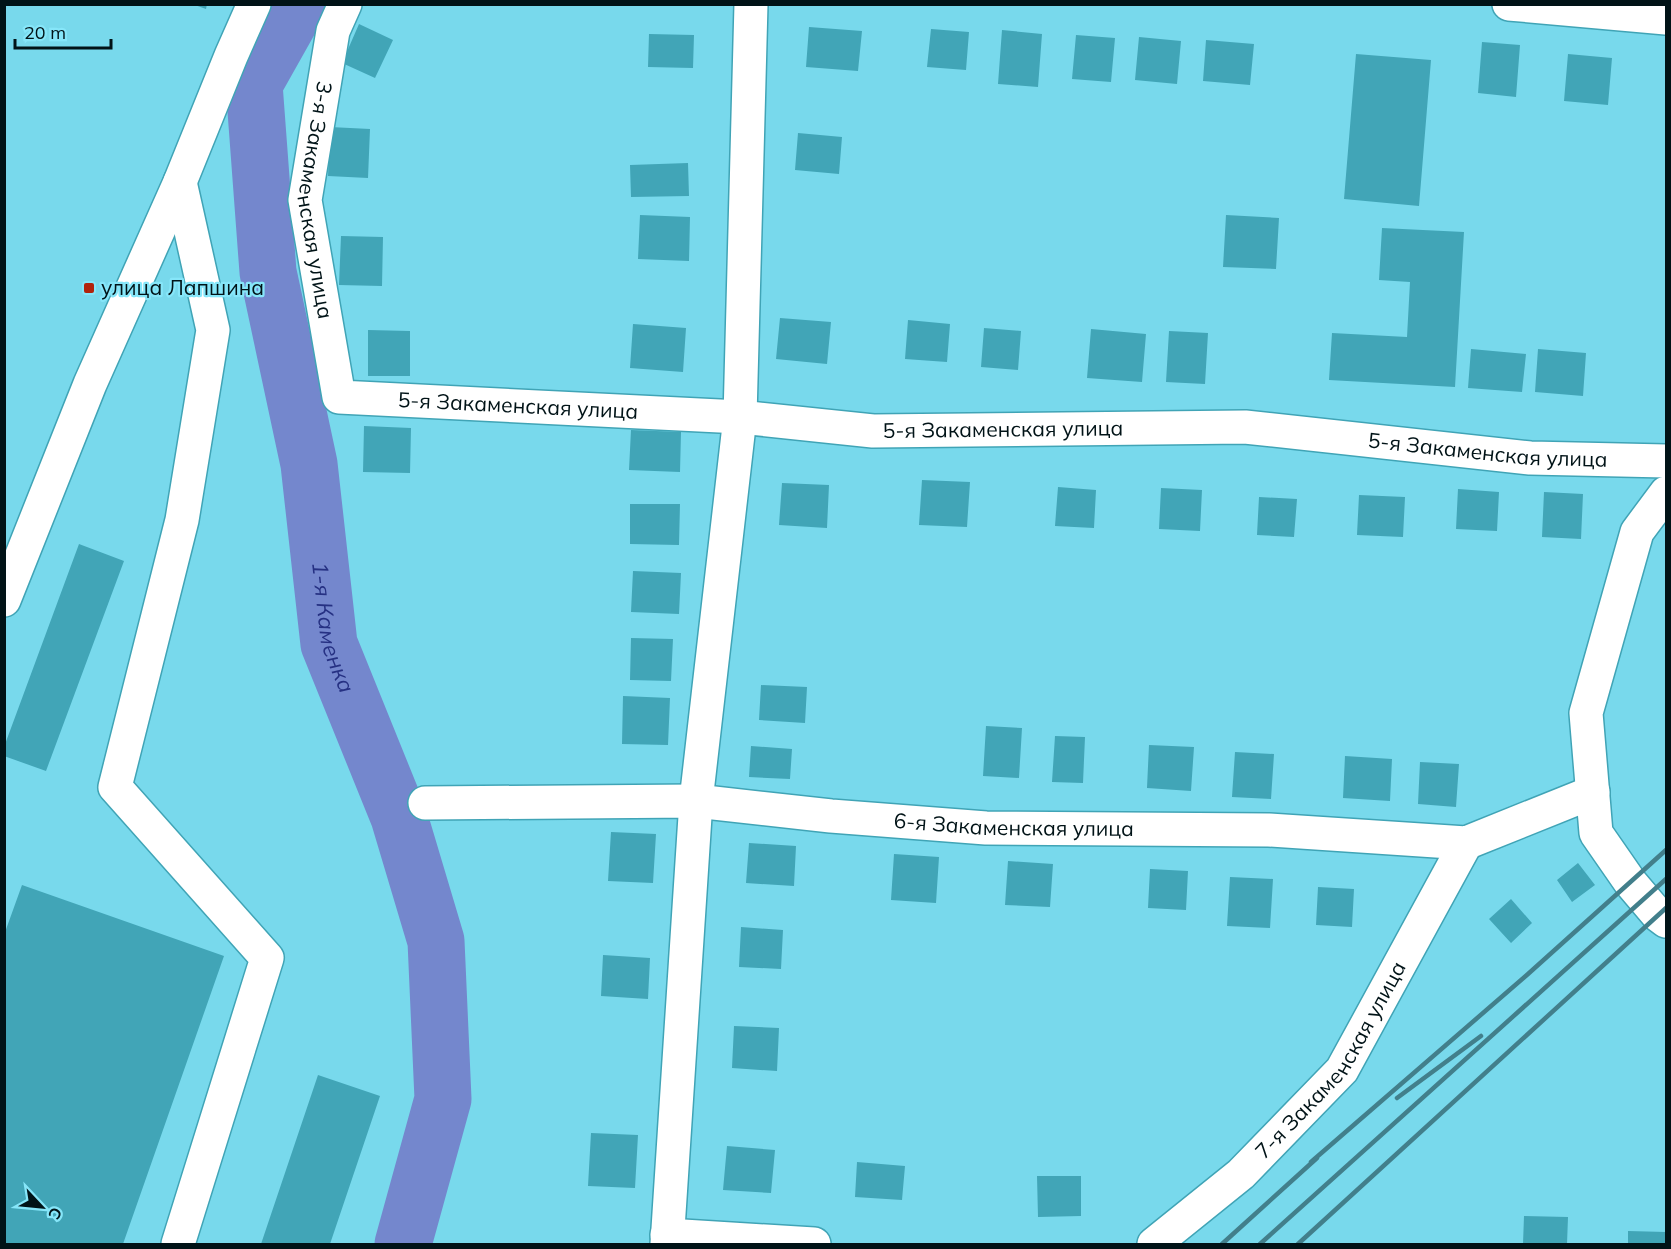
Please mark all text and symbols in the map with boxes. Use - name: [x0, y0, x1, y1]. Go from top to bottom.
- scale bar: [15, 12, 111, 50]
- text: 20 m: [24, 21, 66, 44]
- street label: 3-я Закаменская улица: [292, 80, 339, 321]
- place label: улица Лапшина: [101, 274, 264, 300]
- marker: улица Лапшина: [82, 281, 96, 295]
- street label: 5-я Закаменская улица: [397, 386, 639, 424]
- street label: 5-я Закаменская улица: [883, 414, 1123, 443]
- street label: 5-я Закаменская улица: [1367, 426, 1608, 472]
- water label: 1-я Каменка: [306, 560, 361, 697]
- street label: 6-я Закаменская улица: [893, 807, 1134, 841]
- street label: 7-я Закаменская улица: [1249, 957, 1411, 1164]
- north arrow: [12, 1177, 72, 1237]
- text: С: [44, 1204, 67, 1223]

